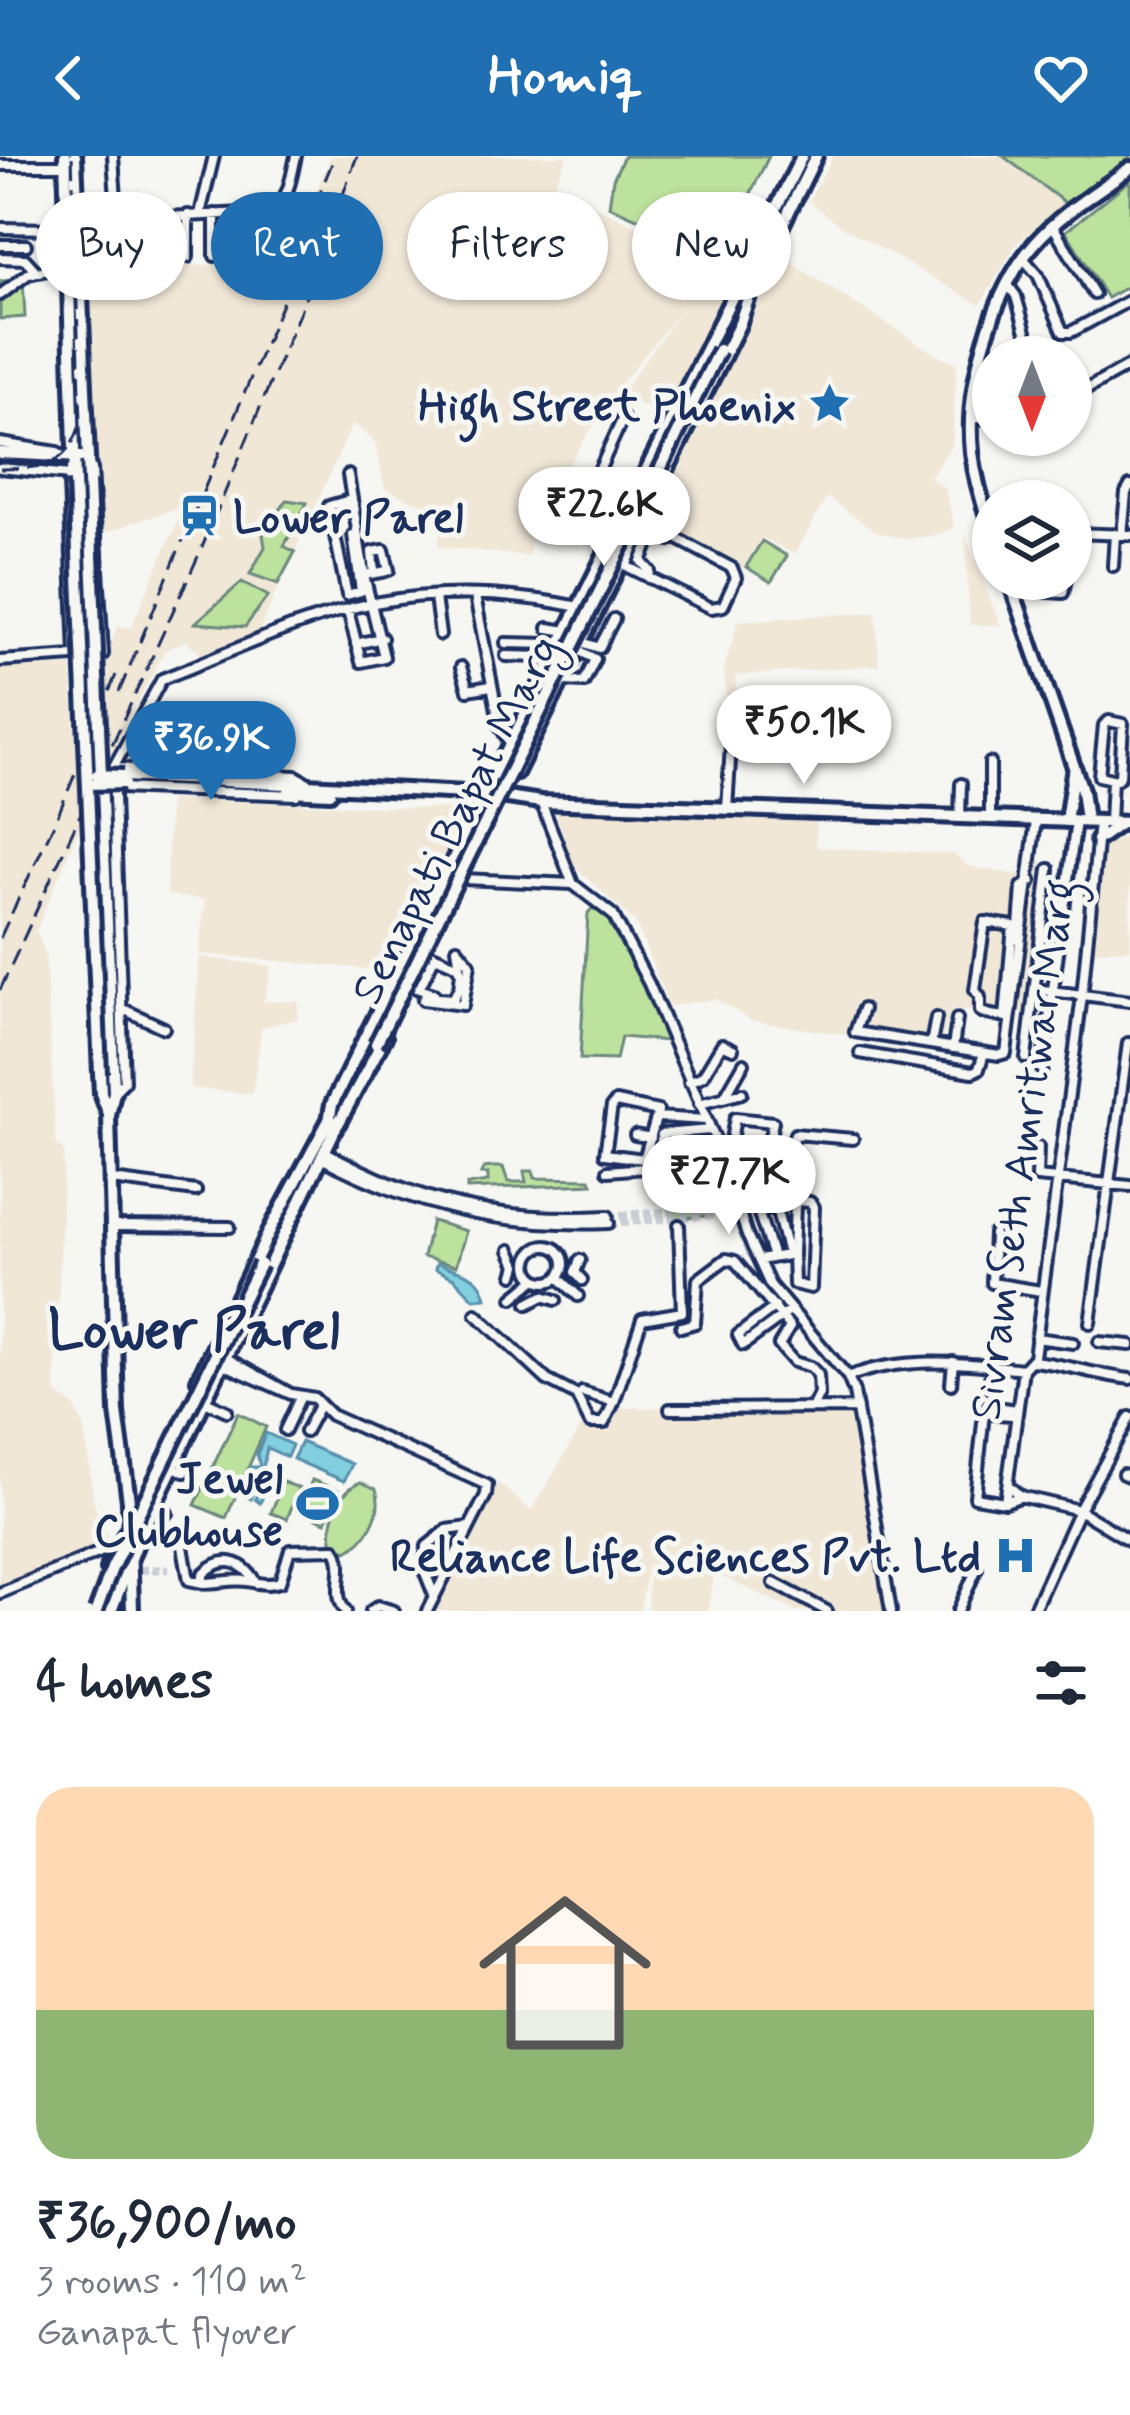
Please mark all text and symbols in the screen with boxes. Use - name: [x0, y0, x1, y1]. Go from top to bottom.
- text: Homiq: [488, 43, 642, 114]
- icon: back: [36, 45, 102, 111]
- icon: heart: [1028, 45, 1094, 111]
- chip: Buy: [36, 192, 187, 300]
- chip: Rent: [211, 192, 383, 300]
- chip: Filters: [407, 192, 608, 300]
- chip: New: [632, 192, 791, 300]
- north arrow: [972, 336, 1092, 456]
- map controls: [972, 336, 1092, 600]
- place label: High Street Phoenix: [418, 378, 796, 443]
- place icon: High Street Phoenix: [807, 381, 853, 427]
- pin: ₹22.6K: [506, 467, 702, 569]
- text: ₹22.6K: [545, 480, 663, 531]
- button: layers: [972, 480, 1092, 600]
- place label: Lower Parel: [233, 490, 464, 549]
- station icon: Lower Parel: [176, 493, 222, 539]
- street label: Senapati Bapat Marg: [339, 626, 579, 1017]
- pin: ₹50.1K: [706, 685, 902, 787]
- text: ₹50.1K: [743, 698, 865, 749]
- pin: ₹36.9K: [113, 701, 309, 803]
- text: ₹36.9K: [153, 714, 269, 765]
- street label: Sivram Seth Amritwar Marg: [957, 875, 1097, 1424]
- pin: ₹27.7K: [631, 1135, 827, 1237]
- text: ₹27.7K: [669, 1148, 789, 1199]
- district label: Lower Parel: [48, 1295, 340, 1370]
- place label: Jewel Clubhouse: [94, 1451, 283, 1562]
- sports icon: Jewel Clubhouse: [294, 1480, 340, 1526]
- place label: Reliance Life Sciences Pvt. Ltd: [390, 1529, 981, 1588]
- hospital icon: Reliance Life Sciences Pvt. Ltd: [992, 1532, 1038, 1578]
- text: 4 homes: [36, 1650, 213, 1716]
- icon: filters: [1028, 1650, 1094, 1716]
- icon: home: [457, 1865, 673, 2081]
- text: ₹36,900/mo: [36, 2191, 297, 2257]
- text: 3 rooms · 110 m²: [36, 2257, 307, 2308]
- text: Ganapat flyover: [36, 2308, 297, 2359]

